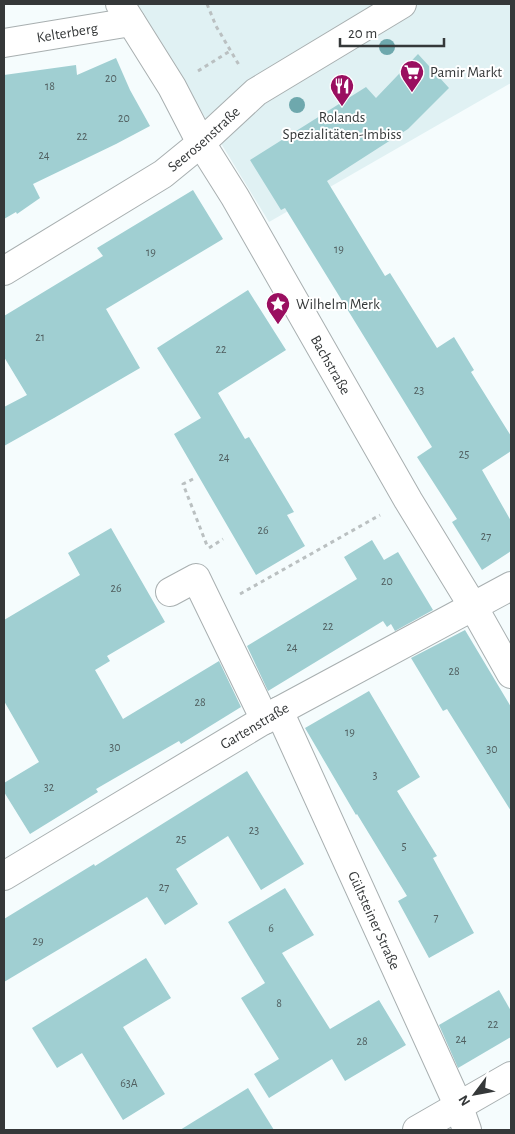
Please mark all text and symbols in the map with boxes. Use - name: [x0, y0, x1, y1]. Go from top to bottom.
- scale bar: [340, 15, 444, 47]
- street label: Kelterberg: [36, 21, 100, 45]
- text: 20 m: [348, 26, 377, 41]
- supermarket icon: Pamir Markt: [399, 59, 425, 93]
- place label: Pamir Markt: [430, 65, 502, 80]
- house number: 20: [105, 72, 117, 84]
- restaurant icon: Rolands Spezialitäten-Imbiss: [329, 73, 355, 107]
- house number: 18: [45, 80, 55, 92]
- street label: Seerosenstraße: [165, 104, 243, 175]
- place label: Rolands Spezialitäten-Imbiss: [282, 110, 402, 142]
- house number: 20: [118, 112, 130, 124]
- house number: 22: [77, 130, 88, 142]
- house number: 24: [38, 149, 50, 161]
- house number: 19: [334, 243, 344, 255]
- house number: 19: [146, 246, 156, 258]
- place icon: Wilhelm Merk: [265, 291, 291, 325]
- place label: Wilhelm Merk: [296, 297, 380, 312]
- house number: 21: [35, 331, 45, 343]
- street label: Bachstraße: [308, 333, 353, 397]
- house number: 22: [216, 343, 227, 355]
- house number: 23: [414, 384, 424, 396]
- house number: 25: [459, 448, 469, 460]
- house number: 24: [218, 451, 230, 463]
- house number: 26: [257, 524, 269, 536]
- house number: 27: [481, 530, 491, 542]
- house number: 20: [381, 575, 393, 587]
- house number: 26: [110, 582, 122, 594]
- house number: 22: [323, 620, 334, 632]
- house number: 24: [286, 641, 298, 653]
- house number: 28: [448, 665, 460, 677]
- house number: 28: [194, 696, 206, 708]
- street label: Gartenstraße: [218, 700, 291, 752]
- house number: 19: [345, 726, 355, 738]
- house number: 30: [109, 741, 121, 753]
- house number: 30: [486, 743, 498, 755]
- house number: 3: [373, 769, 378, 781]
- house number: 32: [44, 781, 55, 793]
- house number: 23: [249, 824, 259, 836]
- house number: 25: [176, 833, 186, 845]
- house number: 5: [401, 840, 407, 852]
- street label: Gültsteiner Straße: [345, 869, 403, 972]
- house number: 27: [159, 881, 169, 893]
- house number: 7: [433, 911, 439, 923]
- house number: 6: [268, 922, 274, 934]
- house number: 29: [32, 935, 44, 947]
- house number: 8: [276, 997, 282, 1009]
- house number: 22: [488, 1018, 499, 1030]
- house number: 24: [455, 1033, 467, 1045]
- house number: 28: [356, 1035, 368, 1047]
- north arrow: [450, 1069, 500, 1119]
- house number: 63A: [120, 1077, 138, 1089]
- text: N: [456, 1093, 473, 1108]

